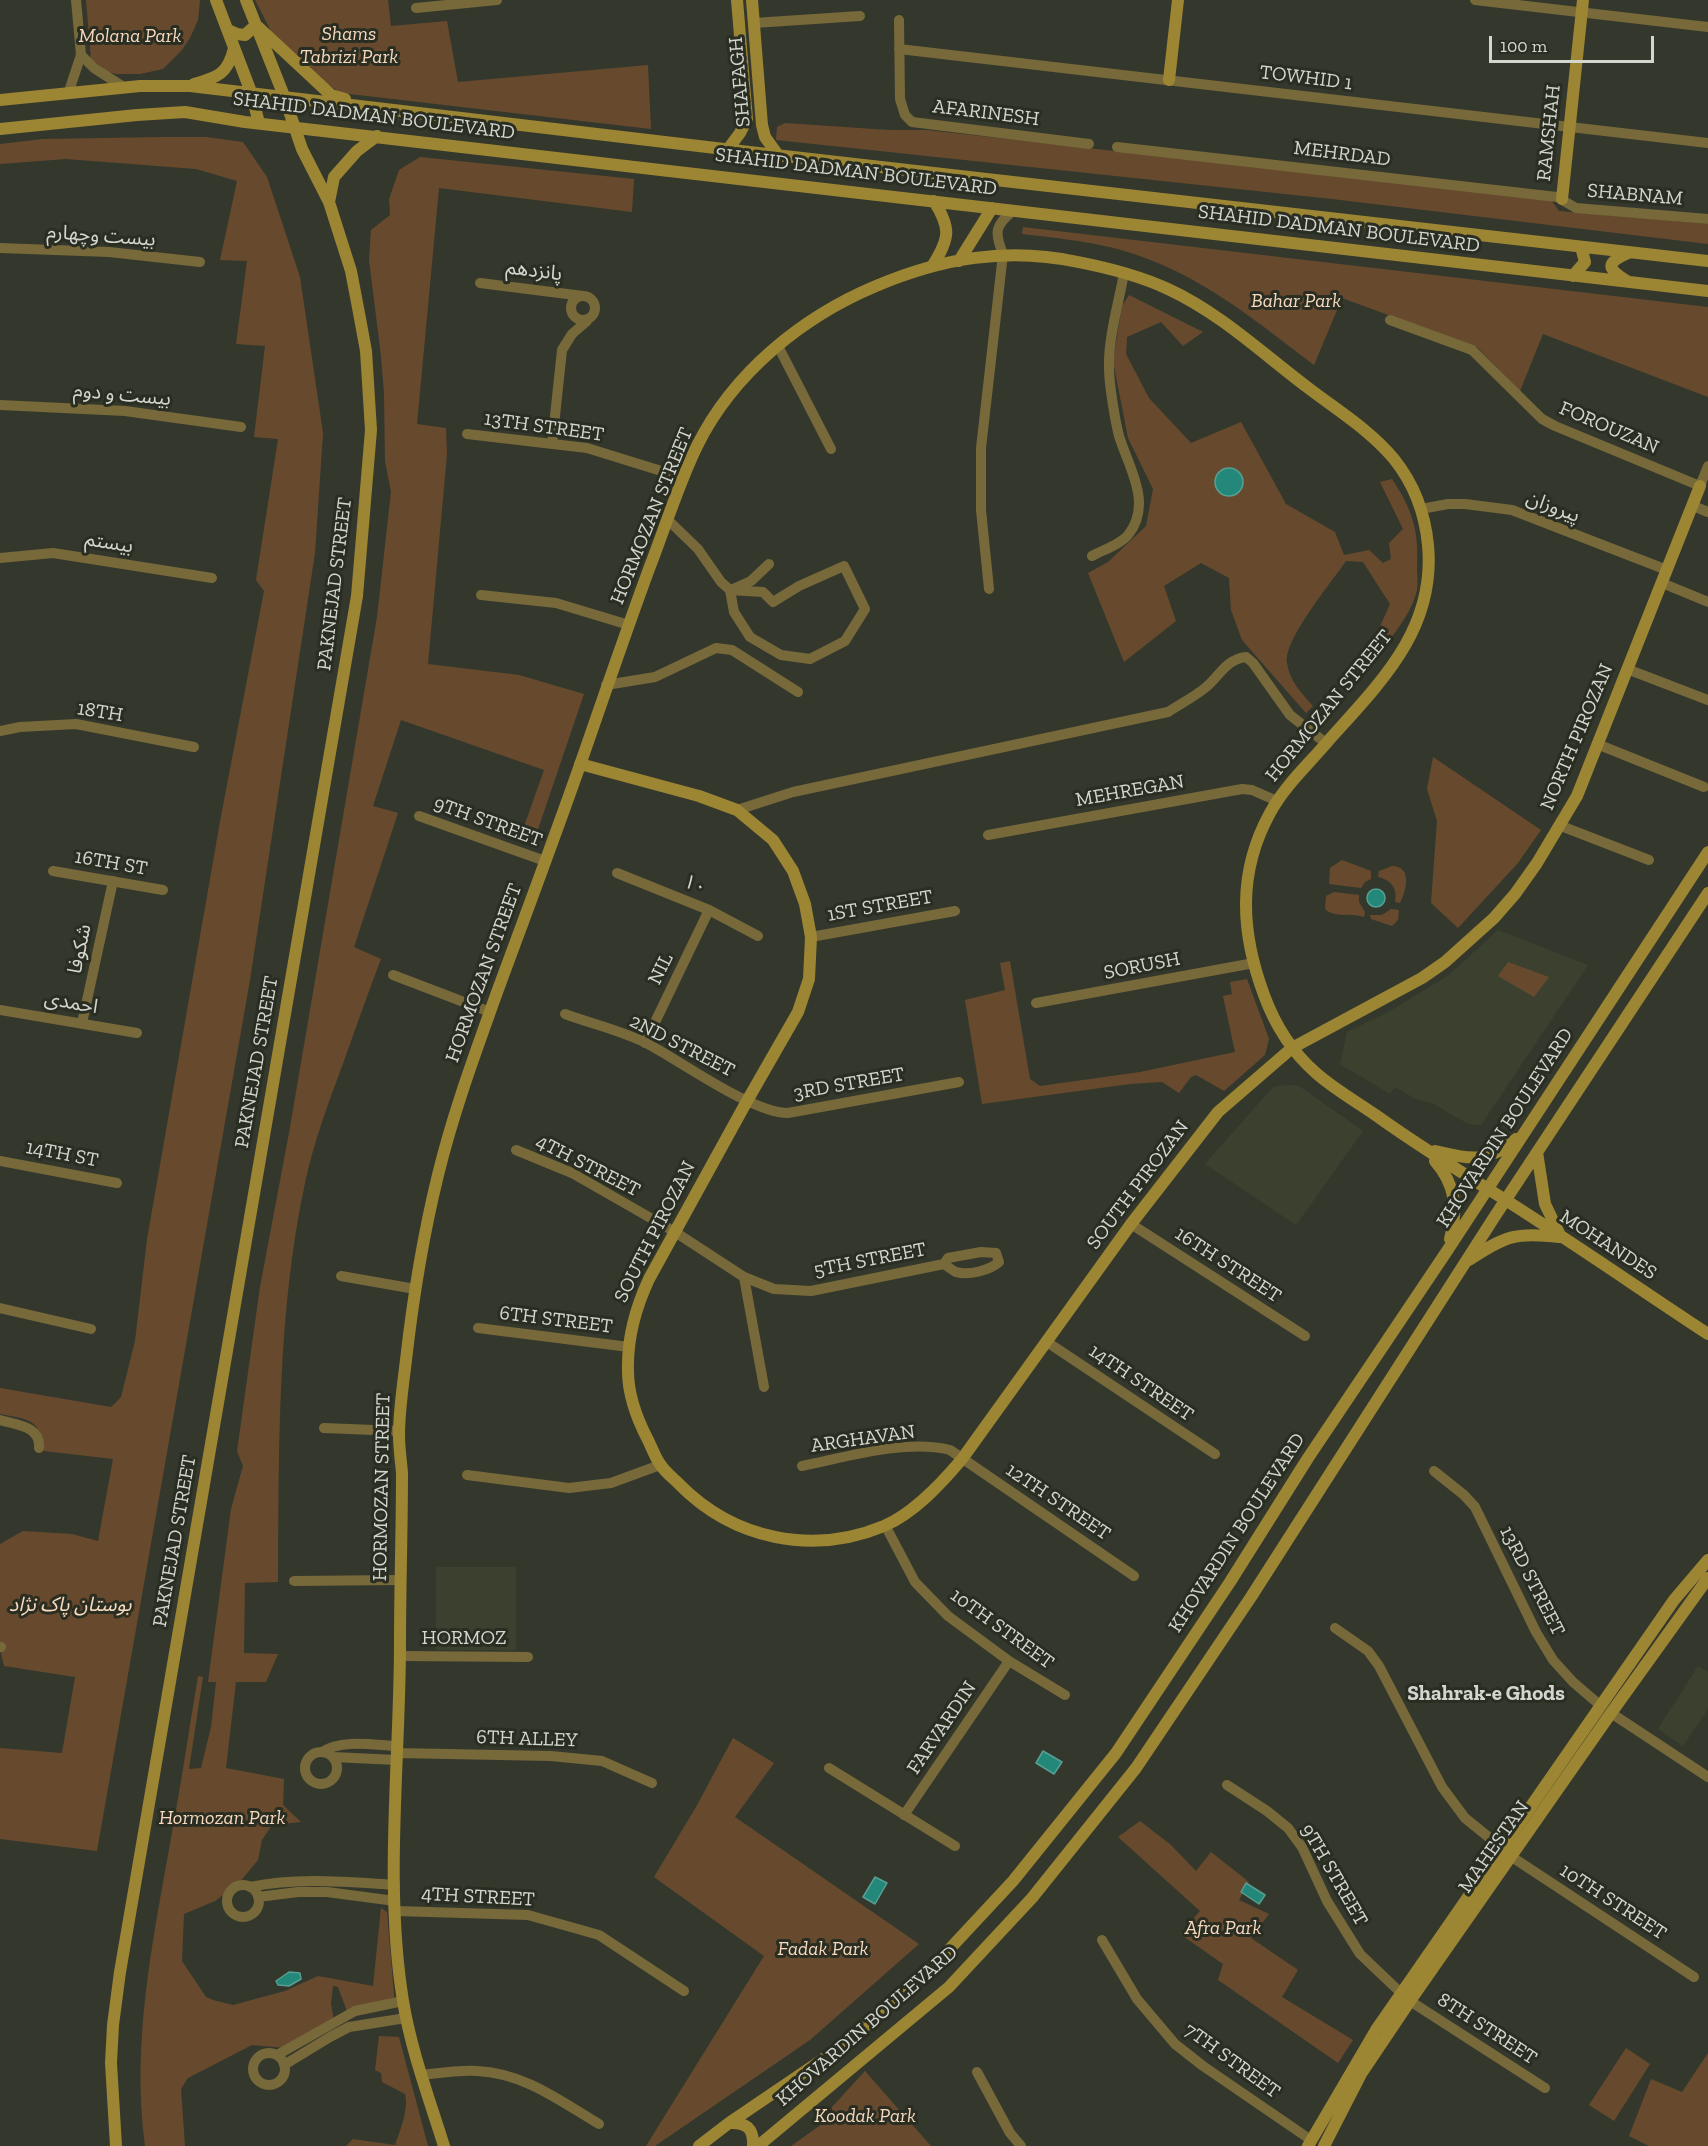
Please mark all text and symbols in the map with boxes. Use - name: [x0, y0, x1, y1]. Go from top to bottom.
- park label: Shams Tabrizi Park: [300, 22, 398, 69]
- park label: Molana Park: [79, 24, 181, 48]
- scale bar: [1492, 24, 1657, 62]
- text: 100 m: [1500, 35, 1547, 57]
- street label: SHAFAGH: [724, 36, 756, 128]
- street label: TOWHID 1: [1258, 60, 1354, 96]
- street label: RAMSHAH: [1532, 84, 1566, 182]
- street label: SHAHID DADMAN BOULEVARD: [232, 87, 516, 145]
- street label: AFARINESH: [931, 95, 1041, 131]
- street label: MEHRDAD: [1292, 136, 1392, 172]
- street label: SHAHID DADMAN BOULEVARD: [714, 143, 998, 201]
- street label: SHABNAM: [1586, 179, 1684, 211]
- street label: SHAHID DADMAN BOULEVARD: [1197, 200, 1481, 258]
- street label: بیست وچهارم: [46, 220, 156, 252]
- street label: پانزدهم: [504, 256, 564, 286]
- park label: Bahar Park: [1251, 289, 1341, 313]
- street label: بیست و دوم: [72, 379, 172, 411]
- street label: FOROUZAN: [1556, 396, 1662, 460]
- street label: 13TH STREET: [482, 407, 606, 447]
- street label: HORMOZAN STREET: [606, 424, 698, 608]
- street label: پیروزان: [1523, 486, 1583, 528]
- street label: PAKNEJAD STREET: [312, 496, 358, 672]
- street label: بیستم: [83, 527, 135, 559]
- street label: HORMOZAN STREET: [1260, 625, 1398, 787]
- street label: NORTH PIROZAN: [1535, 660, 1619, 814]
- street label: 18TH: [75, 697, 125, 727]
- street label: MEHREGAN: [1074, 770, 1186, 812]
- street label: 9TH STREET: [430, 791, 546, 853]
- street label: 16TH ST: [73, 845, 149, 881]
- street label: ۱۰: [680, 870, 710, 900]
- street label: HORMOZAN STREET: [440, 880, 528, 1066]
- street label: 1ST STREET: [825, 885, 935, 927]
- street label: شکوفا: [63, 922, 97, 976]
- street label: SORUSH: [1102, 947, 1182, 985]
- street label: NIL: [643, 949, 679, 989]
- street label: PAKNEJAD STREET: [230, 974, 284, 1150]
- street label: احمدی: [42, 986, 100, 1020]
- street label: 2ND STREET: [625, 1009, 739, 1083]
- street label: KHOVARDIN BOULEVARD: [1432, 1024, 1578, 1232]
- street label: 3RD STREET: [792, 1062, 906, 1106]
- street label: SOUTH PIROZAN: [1082, 1116, 1194, 1254]
- street label: 4TH STREET: [532, 1129, 644, 1203]
- street label: 14TH ST: [24, 1135, 100, 1173]
- street label: SOUTH PIROZAN: [609, 1157, 701, 1307]
- street label: MOHANDES: [1555, 1205, 1661, 1285]
- street label: 16TH STREET: [1170, 1222, 1286, 1308]
- street label: 5TH STREET: [812, 1237, 928, 1283]
- street label: 6TH STREET: [498, 1301, 614, 1339]
- street label: 14TH STREET: [1084, 1339, 1198, 1427]
- street label: HORMOZAN STREET: [368, 1393, 396, 1581]
- street label: ARGHAVAN: [809, 1420, 917, 1458]
- street label: KHOVARDIN BOULEVARD: [1164, 1429, 1310, 1637]
- street label: PAKNEJAD STREET: [148, 1453, 202, 1629]
- street label: 12TH STREET: [1001, 1458, 1115, 1546]
- street label: 13RD STREET: [1494, 1522, 1570, 1640]
- street label: 10TH STREET: [945, 1583, 1059, 1675]
- park label: بوستان پاک نژاد: [9, 1593, 131, 1617]
- street label: HORMOZ: [422, 1626, 506, 1650]
- street label: FARVARDIN: [902, 1677, 982, 1779]
- district label: Shahrak-e Ghods: [1407, 1681, 1565, 1707]
- street label: 6TH ALLEY: [476, 1725, 578, 1753]
- street label: MAHESTAN: [1453, 1796, 1535, 1898]
- park label: Hormozan Park: [159, 1806, 285, 1830]
- street label: 9TH STREET: [1295, 1820, 1373, 1930]
- street label: 10TH STREET: [1555, 1859, 1671, 1945]
- street label: 4TH STREET: [421, 1882, 535, 1912]
- park label: Afra Park: [1185, 1916, 1261, 1940]
- park label: Fadak Park: [777, 1937, 869, 1961]
- street label: KHOVARDIN BOULEVARD: [771, 1941, 963, 2111]
- street label: 8TH STREET: [1433, 1988, 1541, 2070]
- street label: 7TH STREET: [1179, 2018, 1285, 2104]
- park label: Koodak Park: [814, 2104, 916, 2128]

